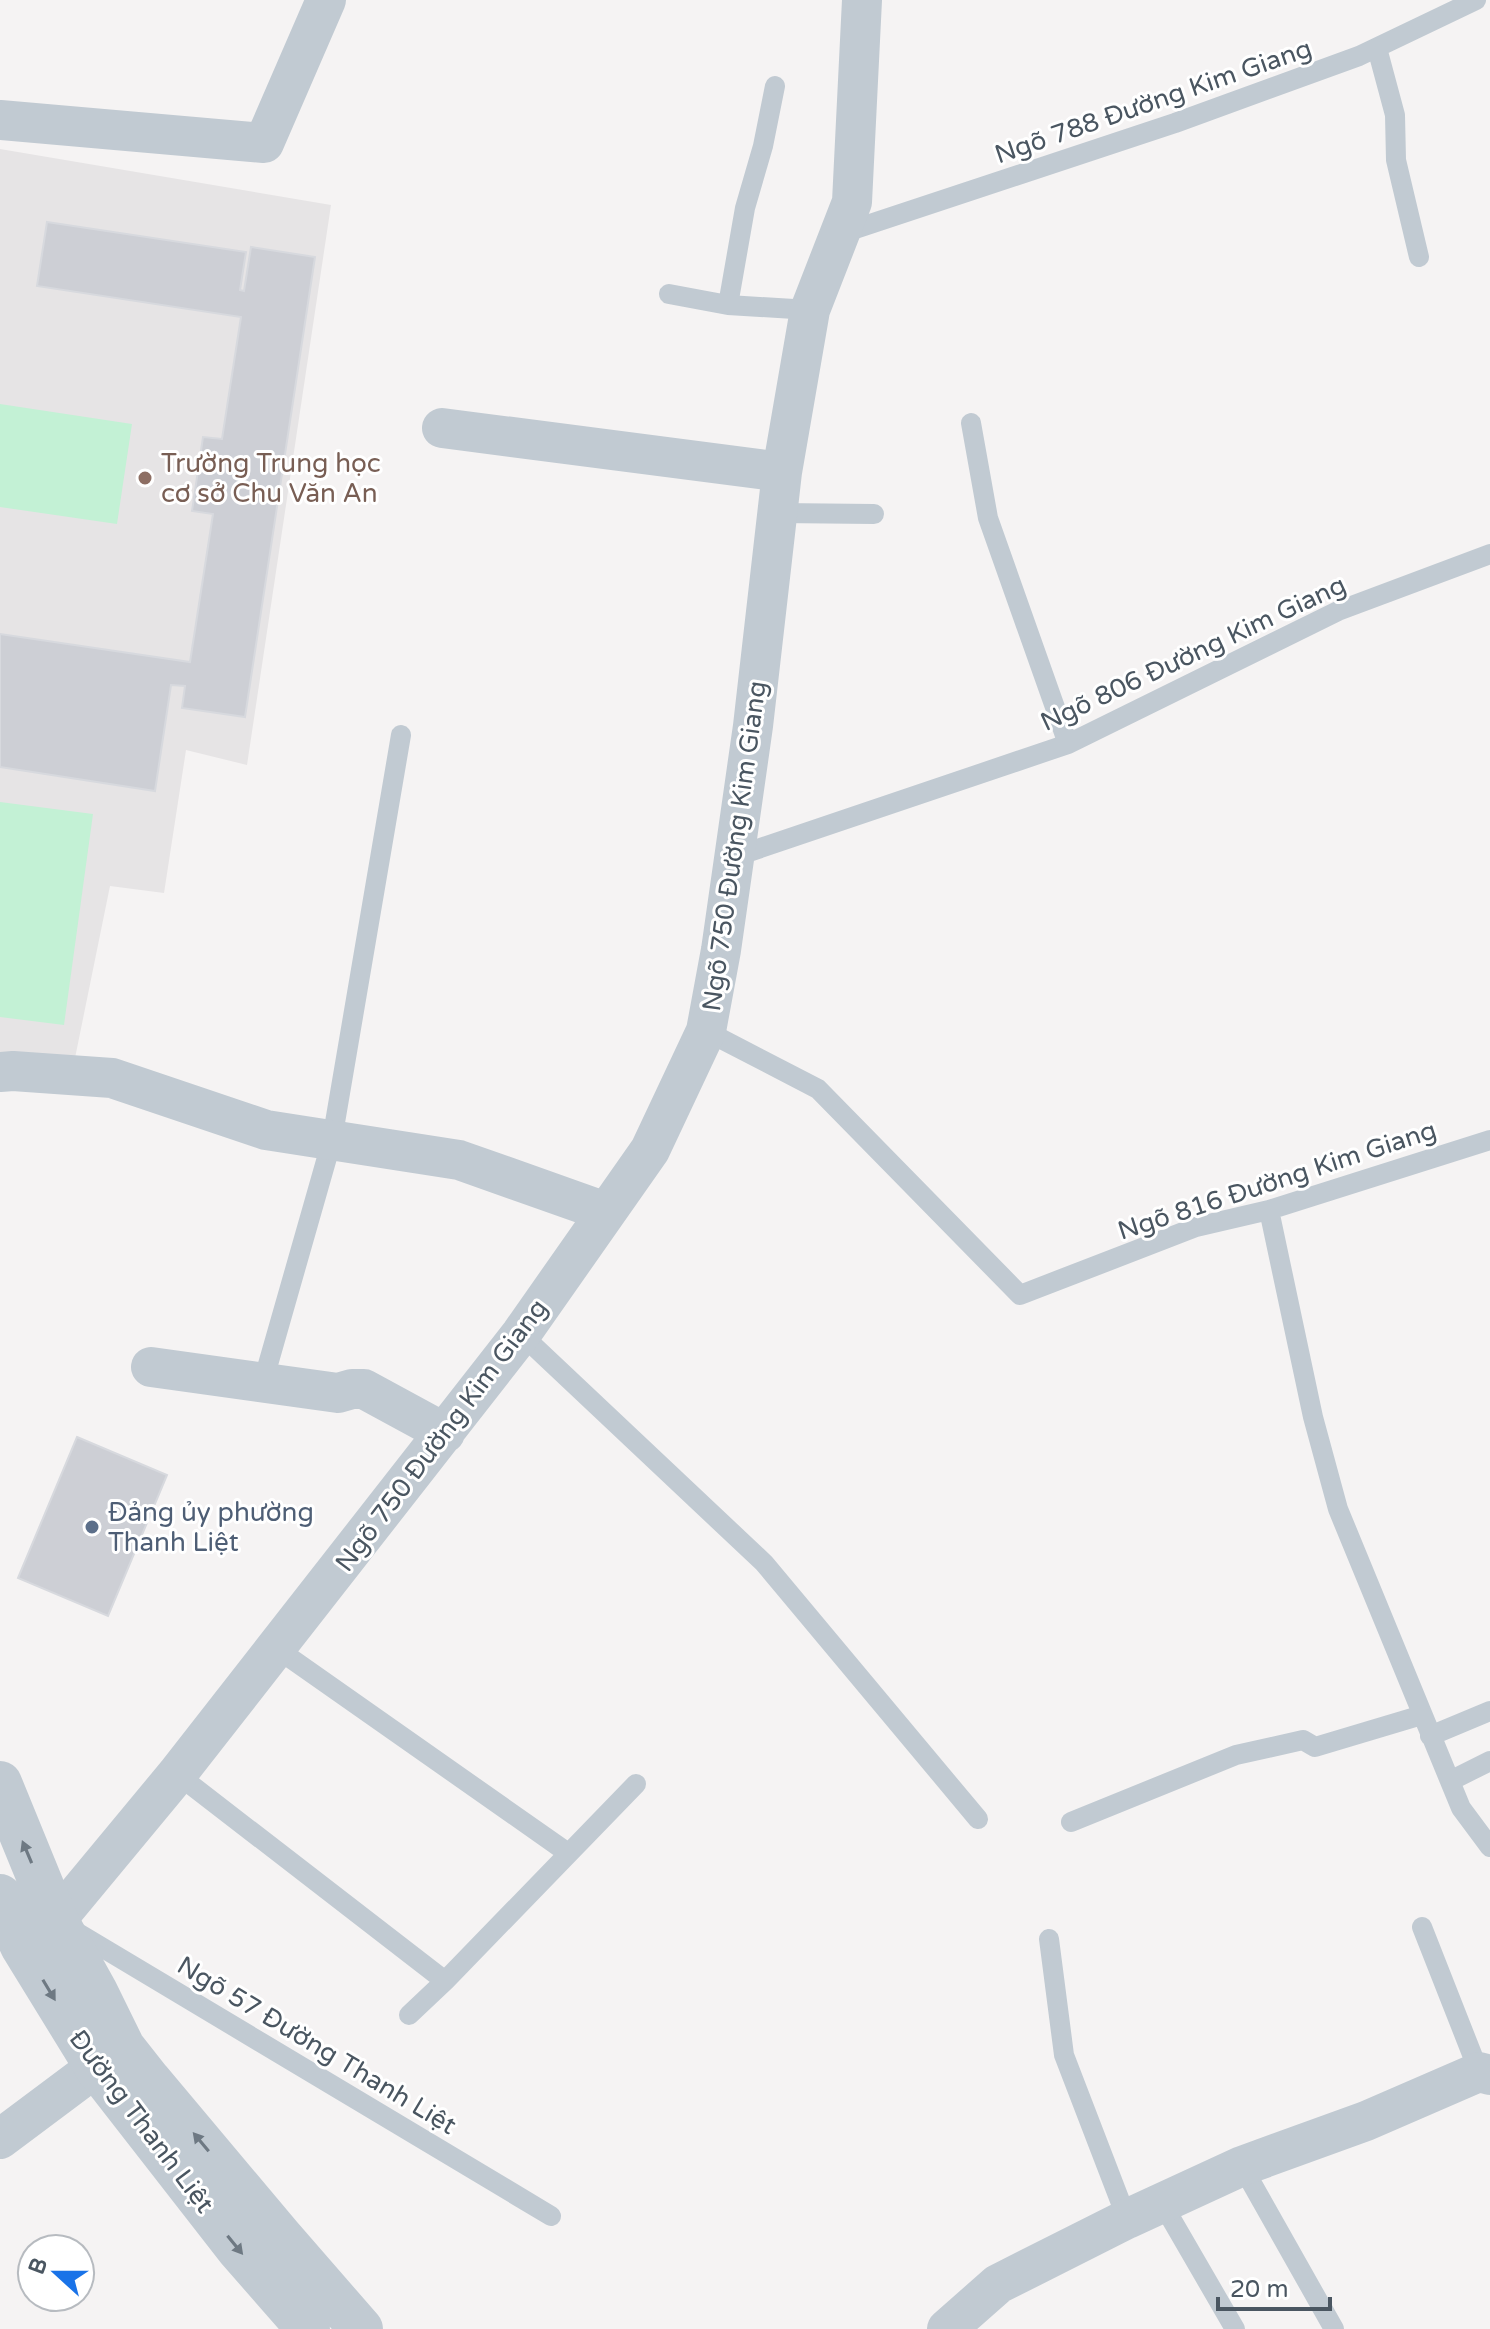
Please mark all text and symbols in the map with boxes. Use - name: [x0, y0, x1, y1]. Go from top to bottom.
- street label: Ngõ 788 Đường Kim Giang: [991, 33, 1316, 170]
- place label: Trường Trung học cơ sở Chu Văn An: [161, 448, 381, 509]
- marker: Trường Trung học cơ sở Chu Văn An: [136, 469, 154, 487]
- street label: Ngõ 806 Đường Kim Giang: [1036, 569, 1351, 738]
- street label: Ngõ 750 Đường Kim Giang: [696, 679, 773, 1013]
- street label: Ngõ 816 Đường Kim Giang: [1114, 1114, 1440, 1247]
- street label: Ngõ 750 Đường Kim Giang: [329, 1293, 554, 1578]
- place label: Đảng ủy phường Thanh Liệt: [108, 1497, 314, 1558]
- marker: Đảng ủy phường Thanh Liệt: [83, 1518, 101, 1536]
- one-way arrow: [21, 1840, 34, 1864]
- street label: Ngõ 57 Đường Thanh Liệt: [172, 1950, 462, 2141]
- one-way arrow: [42, 1979, 56, 2001]
- street label: Đường Thanh Liệt: [63, 2024, 221, 2219]
- one-way arrow: [193, 2133, 210, 2153]
- north arrow: [16, 2233, 96, 2313]
- one-way arrow: [226, 2234, 243, 2254]
- text: B: [23, 2254, 53, 2278]
- scale bar: [1218, 2261, 1330, 2311]
- text: 20 m: [1230, 2275, 1288, 2304]

